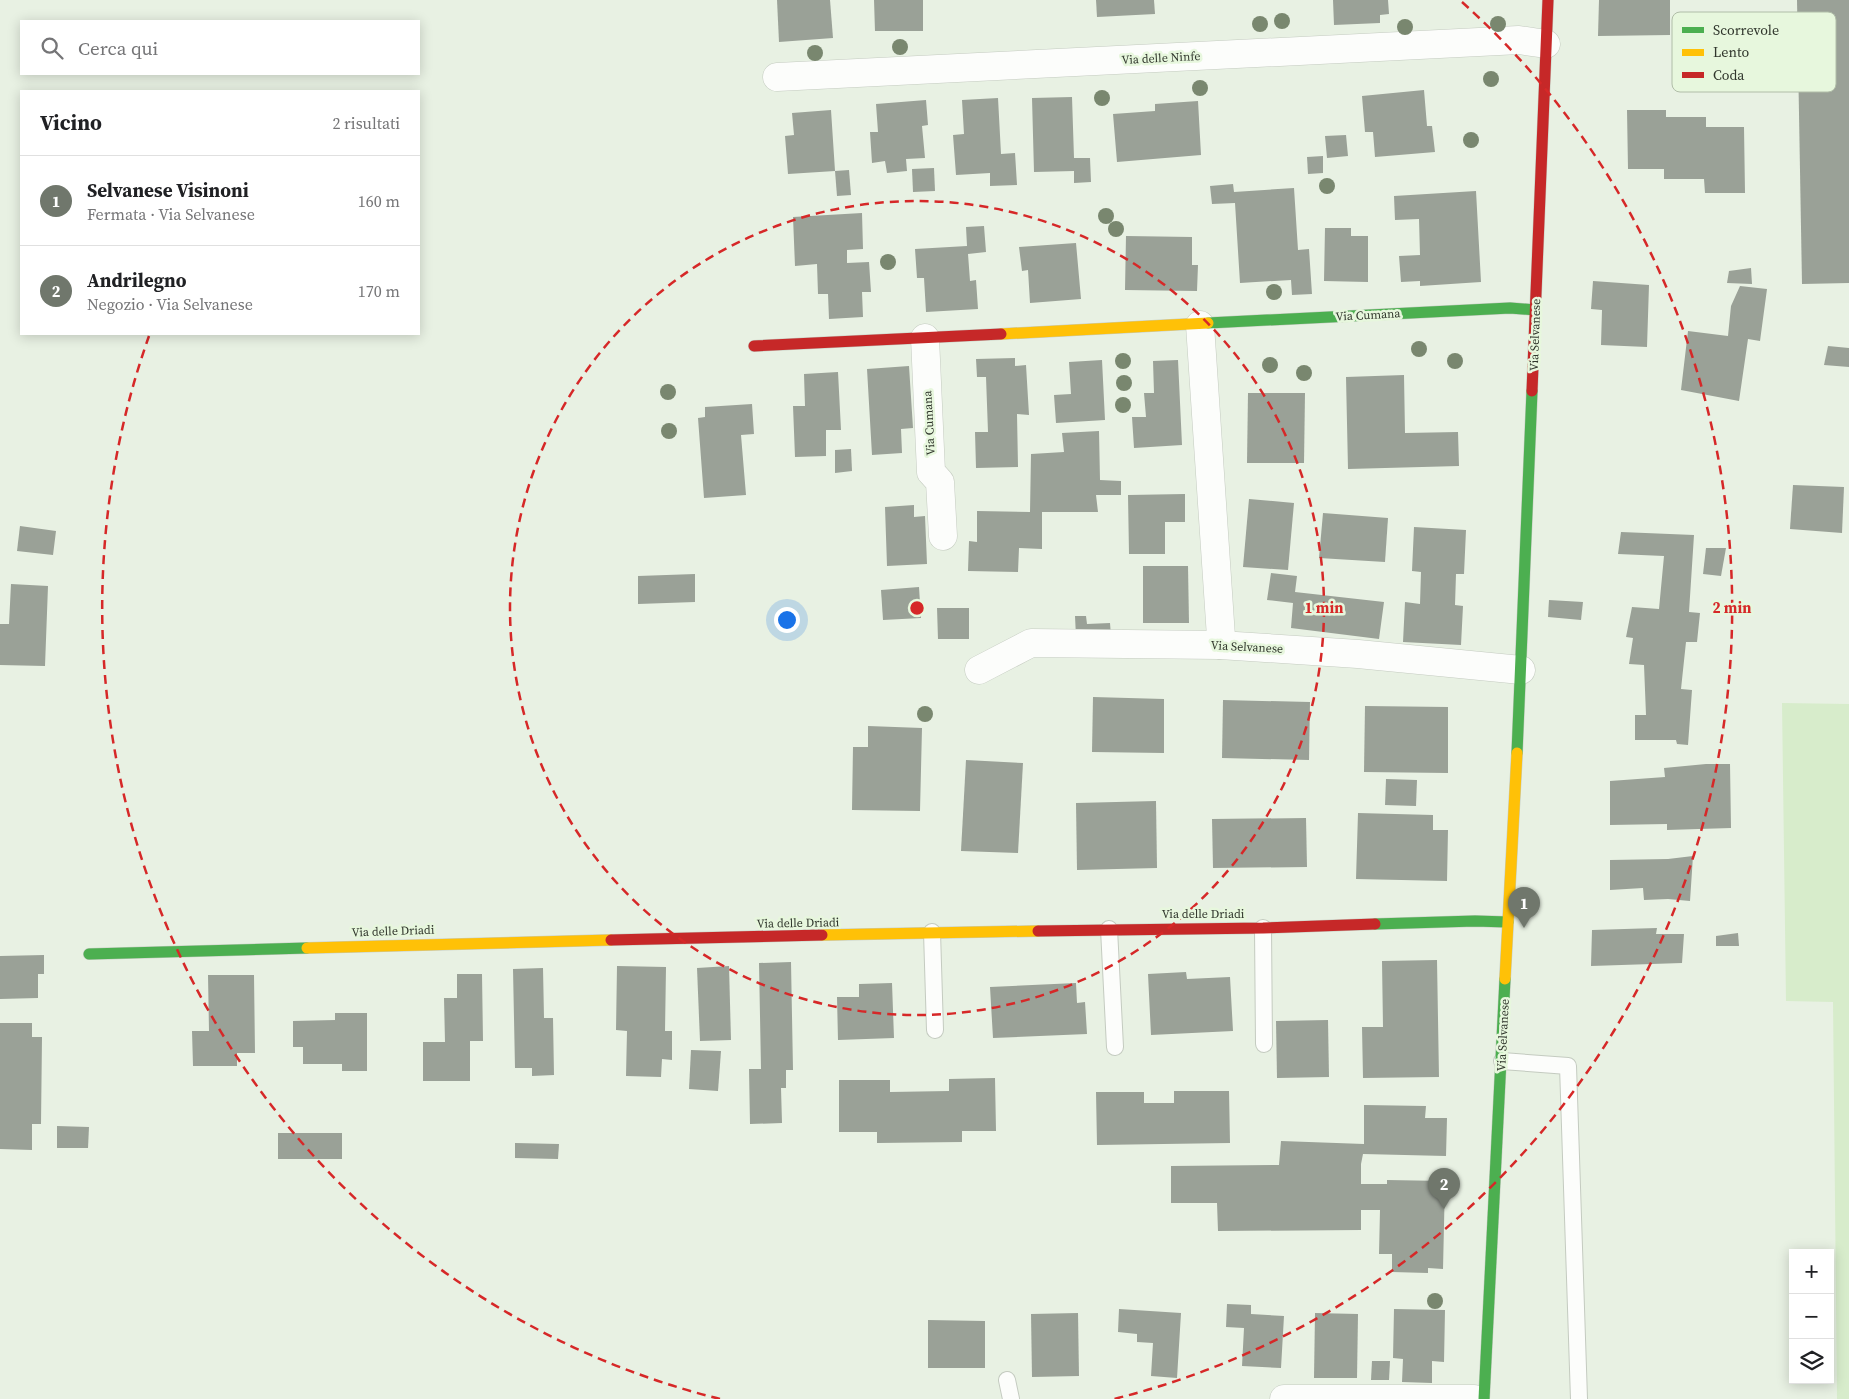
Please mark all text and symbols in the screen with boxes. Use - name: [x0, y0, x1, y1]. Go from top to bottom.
- legend: [1672, 12, 1836, 92]
- search box: [20, 20, 420, 75]
- text: Scorrevole: [1713, 20, 1779, 40]
- icon: search: [38, 34, 66, 62]
- text: Cerca qui: [78, 35, 158, 61]
- text: Lento: [1713, 42, 1749, 62]
- street label: Via delle Ninfe: [1121, 48, 1201, 68]
- text: Coda: [1713, 65, 1745, 85]
- text: Vicino: [40, 108, 102, 137]
- text: 2 risultati: [332, 112, 400, 134]
- text: Selvanese Visinoni: [87, 177, 249, 203]
- text: 1: [52, 190, 60, 212]
- text: 160 m: [358, 190, 400, 212]
- text: Fermata · Via Selvanese: [87, 203, 255, 225]
- text: Andrilegno: [87, 267, 186, 293]
- text: 2: [52, 280, 60, 302]
- text: 170 m: [358, 280, 400, 302]
- text: Negozio · Via Selvanese: [87, 293, 253, 315]
- street label: Via Selvanese: [1526, 299, 1544, 371]
- street label: Via Cumana: [1335, 305, 1402, 325]
- street label: Via Cumana: [919, 389, 939, 456]
- text: 1 min: [1305, 597, 1343, 618]
- text: 2 min: [1713, 597, 1751, 618]
- centre of rings: [908, 599, 926, 617]
- your location: [774, 607, 800, 633]
- street label: Via Selvanese: [1210, 637, 1284, 657]
- pin: 1: [1508, 887, 1540, 928]
- street label: Via delle Driadi: [1162, 906, 1245, 922]
- street label: Via delle Driadi: [756, 914, 840, 932]
- street label: Via delle Driadi: [351, 922, 435, 940]
- street label: Via Selvanese: [1493, 998, 1513, 1072]
- pin: 2: [1428, 1168, 1460, 1209]
- map controls: [1789, 1249, 1834, 1384]
- button: +: [1789, 1249, 1834, 1294]
- button: −: [1789, 1294, 1834, 1339]
- button: layers: [1789, 1339, 1834, 1384]

